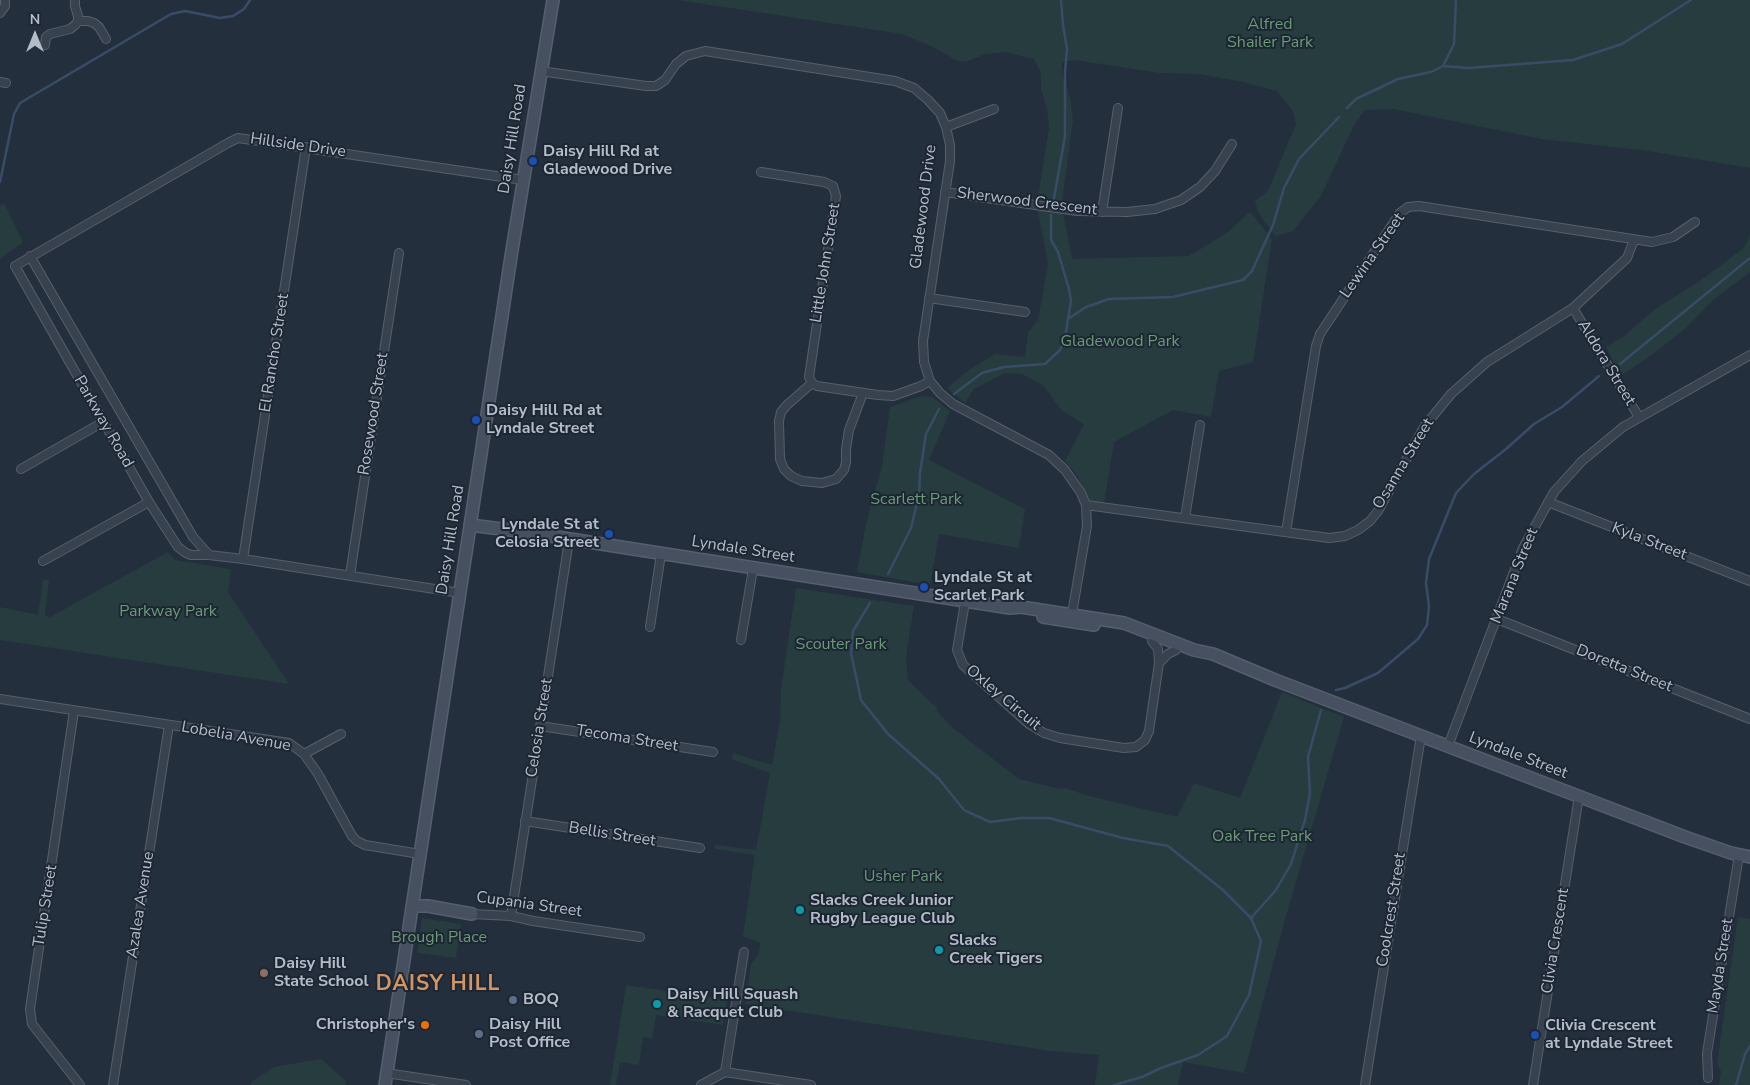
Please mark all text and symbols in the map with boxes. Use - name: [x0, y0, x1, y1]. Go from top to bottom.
- north arrow: [10, 10, 60, 60]
- text: N: [30, 10, 40, 29]
- park label: Alfred Shailer Park: [1227, 15, 1313, 53]
- street label: Daisy Hill Road: [495, 83, 531, 195]
- street label: Hillside Drive: [249, 130, 347, 162]
- place label: Daisy Hill Rd at Gladewood Drive: [543, 142, 672, 180]
- street label: Gladewood Drive: [907, 144, 941, 270]
- marker: Daisy Hill Rd at Gladewood Drive: [527, 155, 539, 167]
- street label: Sherwood Crescent: [956, 184, 1098, 220]
- street label: Little John Street: [807, 202, 845, 324]
- street label: Lewina Street: [1337, 210, 1409, 302]
- street label: El Rancho Street: [256, 292, 294, 414]
- street label: Aldora Street: [1573, 317, 1639, 409]
- park label: Gladewood Park: [1060, 332, 1180, 352]
- street label: Rosewood Street: [355, 351, 393, 477]
- street label: Parkway Road: [69, 373, 137, 471]
- place label: Daisy Hill Rd at Lyndale Street: [486, 401, 602, 439]
- marker: Daisy Hill Rd at Lyndale Street: [470, 414, 482, 426]
- street label: Osanna Street: [1369, 415, 1439, 513]
- street label: Daisy Hill Road: [433, 484, 469, 596]
- park label: Scarlett Park: [870, 490, 962, 510]
- place label: Lyndale St at Celosia Street: [495, 515, 599, 553]
- street label: Kyla Street: [1609, 519, 1689, 565]
- street label: Marana Street: [1487, 525, 1543, 627]
- marker: Lyndale St at Celosia Street: [603, 528, 615, 540]
- street label: Lyndale Street: [690, 532, 796, 568]
- place label: Lyndale St at Scarlet Park: [934, 568, 1032, 606]
- marker: Lyndale St at Scarlet Park: [918, 581, 930, 593]
- park label: Parkway Park: [119, 602, 217, 622]
- park label: Scouter Park: [796, 635, 886, 655]
- street label: Doretta Street: [1573, 641, 1675, 697]
- street label: Oxley Circuit: [962, 661, 1044, 735]
- street label: Celosia Street: [523, 677, 557, 779]
- street label: Lobelia Avenue: [180, 718, 292, 756]
- street label: Tecoma Street: [575, 721, 679, 757]
- street label: Lyndale Street: [1466, 728, 1570, 784]
- street label: Bellis Street: [567, 819, 657, 851]
- park label: Oak Tree Park: [1212, 827, 1312, 847]
- street label: Azalea Avenue: [123, 850, 159, 960]
- street label: Coolcrest Street: [1374, 852, 1410, 968]
- street label: Tulip Street: [30, 864, 62, 948]
- park label: Usher Park: [864, 867, 942, 887]
- street label: Clivia Crescent: [1538, 887, 1574, 995]
- street label: Cupania Street: [475, 888, 583, 922]
- place label: Slacks Creek Junior Rugby League Club: [810, 891, 955, 929]
- marker: Slacks Creek Junior Rugby League Club: [794, 904, 806, 916]
- street label: Mayda Street: [1704, 917, 1738, 1015]
- park label: Brough Place: [391, 928, 487, 948]
- place label: Slacks Creek Tigers: [949, 931, 1043, 969]
- marker: Slacks Creek Tigers: [933, 944, 945, 956]
- place label: Daisy Hill State School: [274, 954, 369, 992]
- marker: Daisy Hill State School: [258, 967, 270, 979]
- district label: DAISY HILL: [375, 972, 501, 998]
- place label: Daisy Hill Squash & Racquet Club: [667, 985, 798, 1023]
- place label: BOQ: [523, 990, 559, 1010]
- marker: BOQ: [507, 994, 519, 1006]
- marker: Daisy Hill Squash & Racquet Club: [651, 998, 663, 1010]
- place label: Christopher's: [316, 1015, 415, 1035]
- place label: Daisy Hill Post Office: [489, 1015, 570, 1053]
- place label: Clivia Crescent at Lyndale Street: [1545, 1016, 1672, 1054]
- marker: Christopher's: [419, 1019, 431, 1031]
- marker: Daisy Hill Post Office: [473, 1028, 485, 1040]
- marker: Clivia Crescent at Lyndale Street: [1529, 1029, 1541, 1041]

